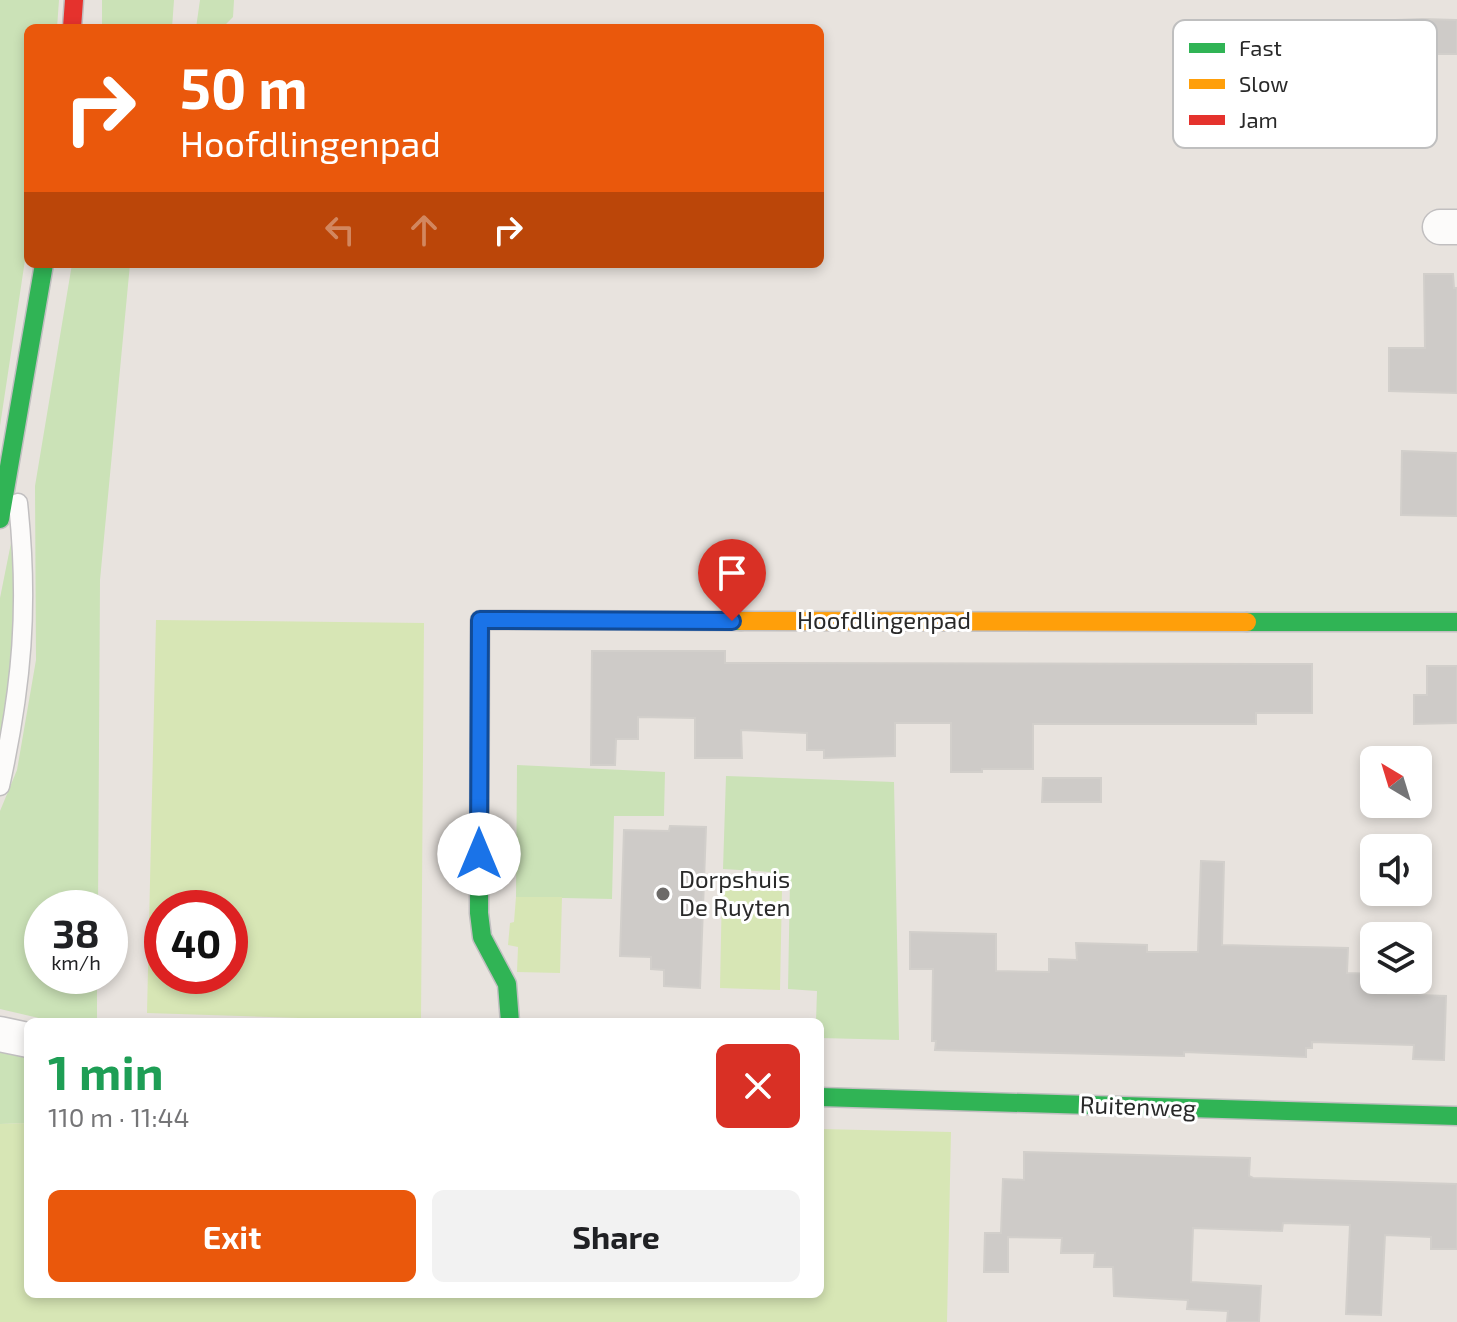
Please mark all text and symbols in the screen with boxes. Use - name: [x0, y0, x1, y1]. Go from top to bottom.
- legend: [1173, 20, 1437, 148]
- text: Fast: [1239, 34, 1282, 60]
- text: 50 m: [180, 53, 308, 120]
- icon: right: [48, 56, 152, 160]
- text: Slow: [1239, 70, 1288, 96]
- text: Jam: [1239, 106, 1278, 132]
- text: Hoofdlingenpad: [180, 121, 441, 164]
- icon: left: [318, 208, 362, 252]
- icon: ahead: [402, 208, 446, 252]
- icon: right: [486, 208, 530, 252]
- pin: [698, 539, 766, 621]
- icon: arrive: [710, 551, 754, 595]
- street label: Hoofdlingenpad: [797, 605, 971, 634]
- north arrow: [1360, 746, 1432, 818]
- map controls: [1360, 746, 1432, 994]
- position arrow: [437, 812, 521, 896]
- button: sound: [1360, 834, 1432, 906]
- place label: Dorpshuis De Ruyten: [679, 864, 790, 921]
- marker: Dorpshuis De Ruyten: [654, 885, 672, 903]
- speed limit sign: 40: [144, 890, 248, 994]
- text: 38: [52, 908, 100, 956]
- button: layers: [1360, 922, 1432, 994]
- text: km/h: [51, 950, 101, 974]
- text: 1 min: [48, 1042, 164, 1100]
- button: close: [716, 1044, 800, 1128]
- street label: Ruitenweg: [1079, 1089, 1197, 1122]
- text: 110 m · 11:44: [48, 1101, 190, 1132]
- button: Exit: [48, 1190, 416, 1282]
- button: Share: [432, 1190, 800, 1282]

